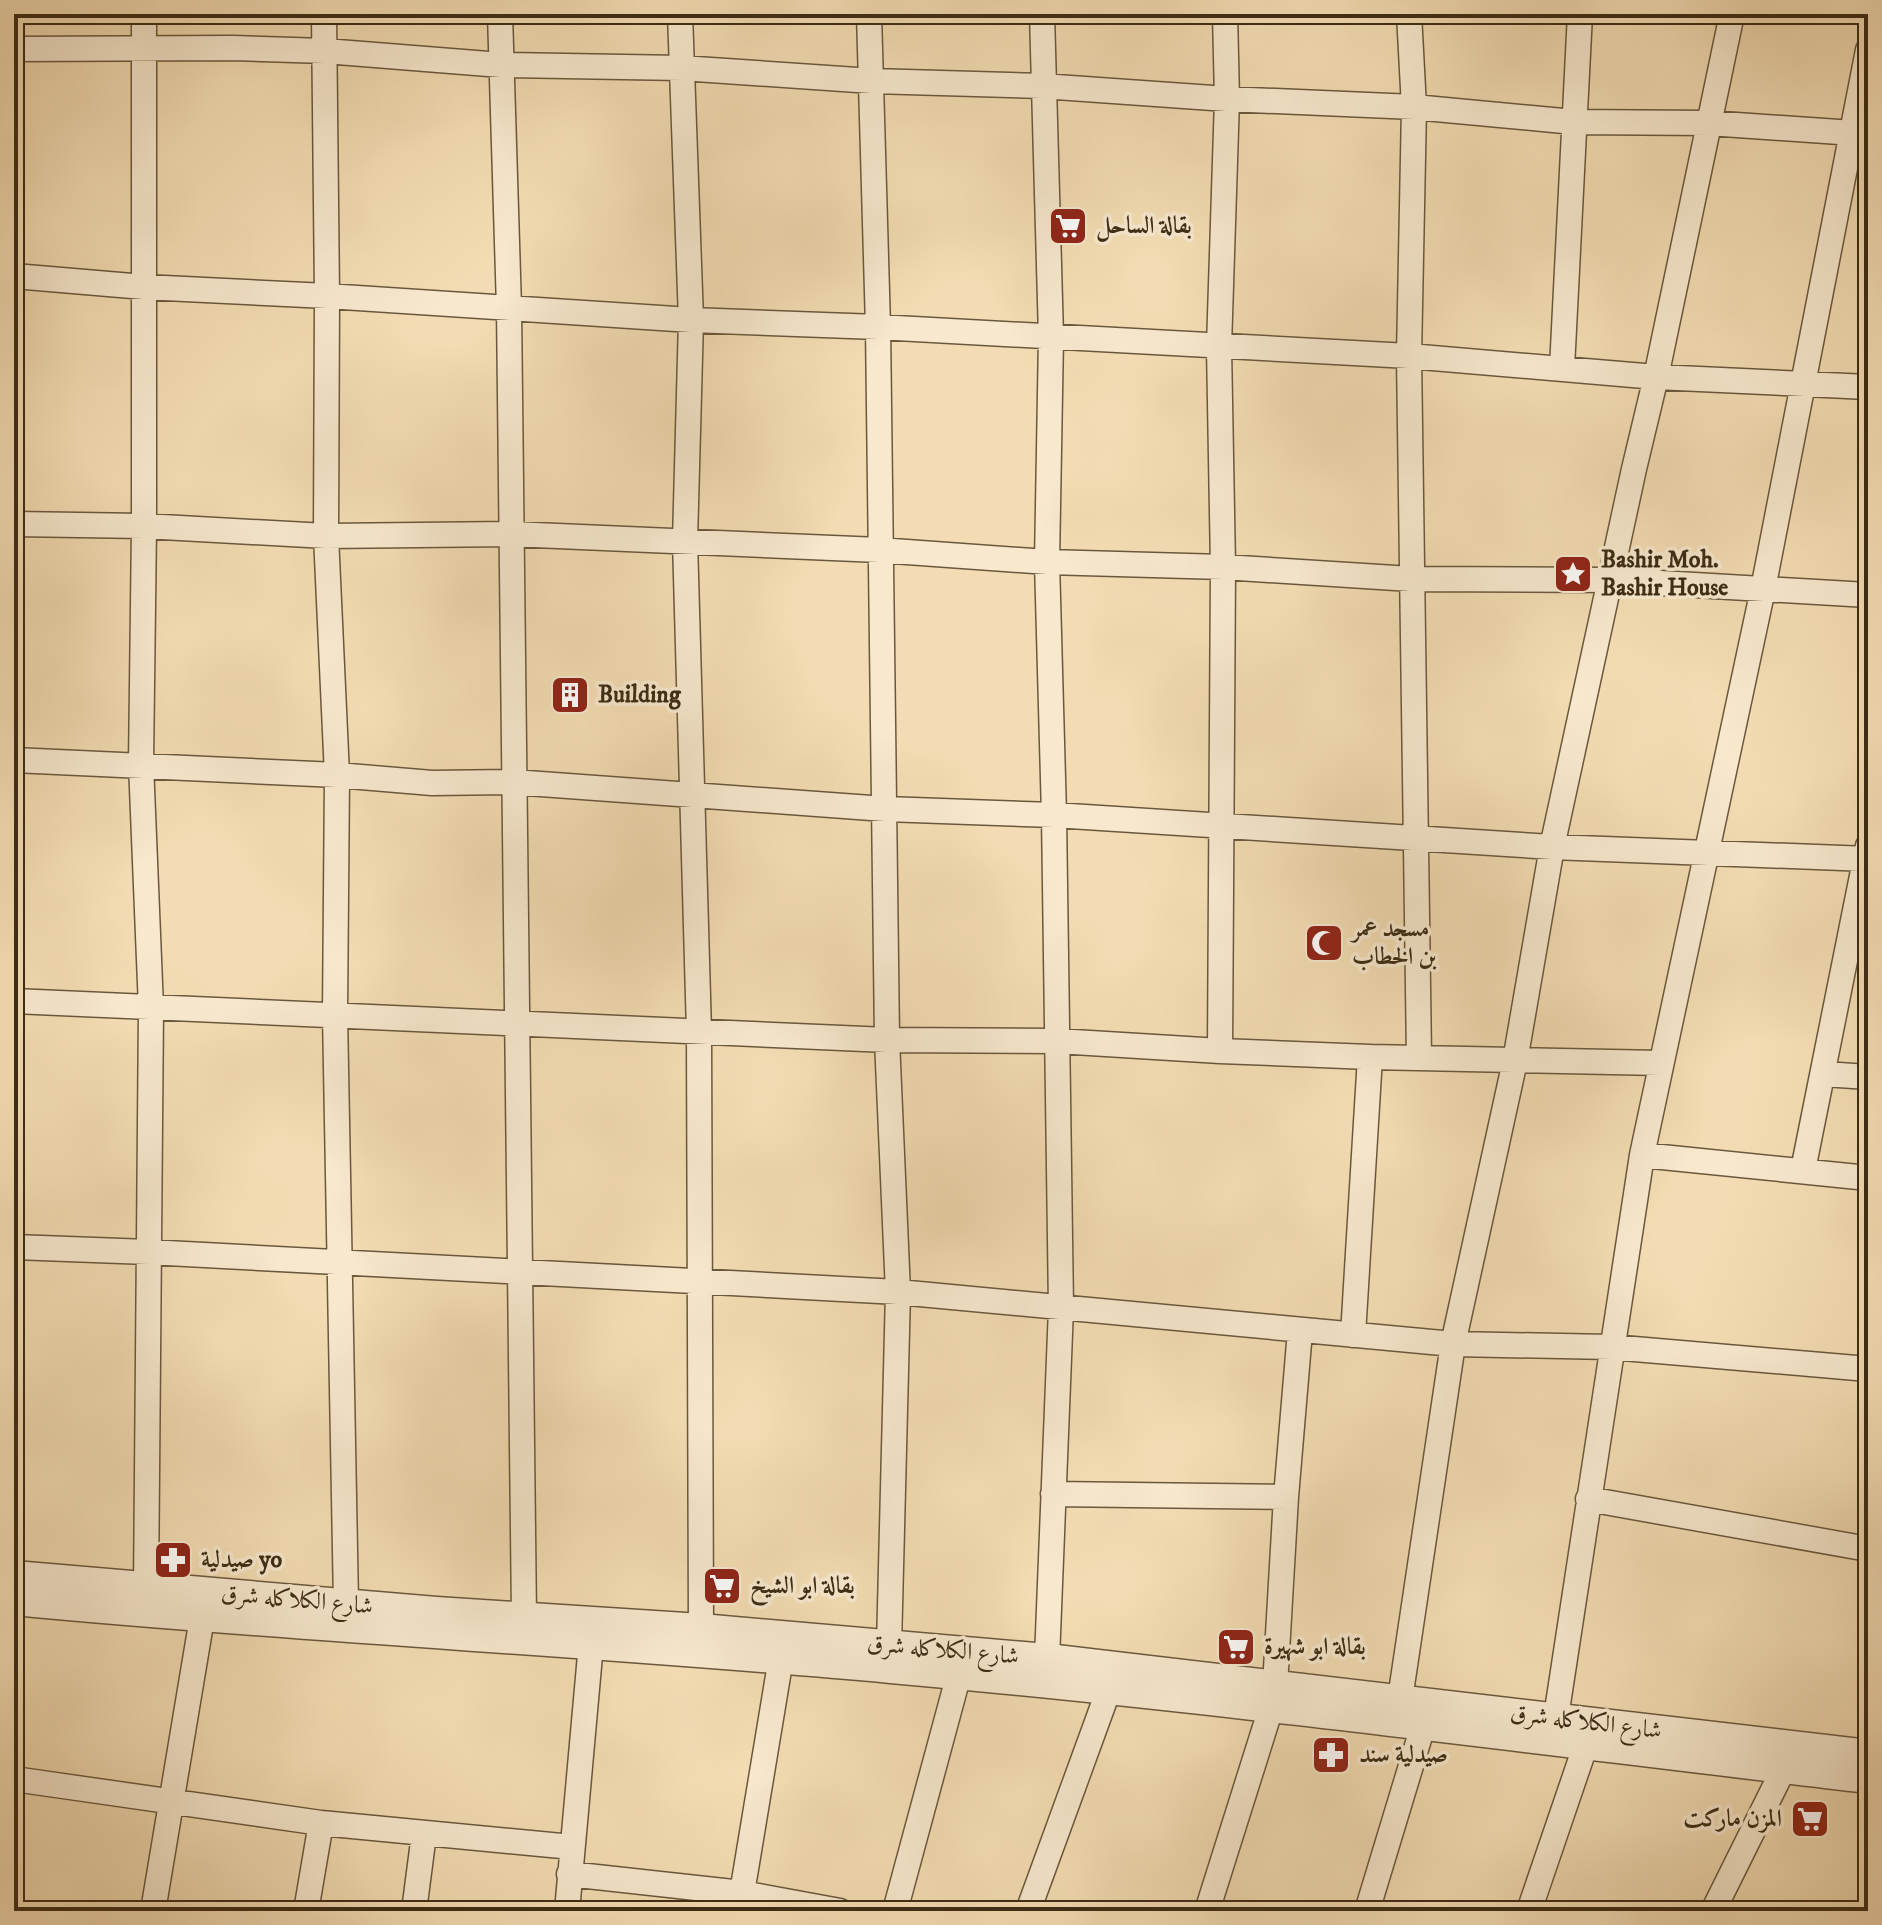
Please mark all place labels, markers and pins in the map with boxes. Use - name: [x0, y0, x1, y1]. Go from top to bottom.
- supermarket icon: بقالة الساحل: [1047, 205, 1089, 247]
- place label: بقالة الساحل: [1096, 211, 1192, 242]
- place label: Bashir Moh. Bashir House: [1601, 545, 1728, 603]
- place icon: Bashir Moh. Bashir House: [1552, 553, 1594, 595]
- building icon: Building: [549, 674, 591, 716]
- place label: Building: [598, 680, 682, 710]
- place label: مسجد عمر بن الخطاب: [1349, 914, 1437, 972]
- mosque icon: مسجد عمر بن الخطاب: [1303, 922, 1345, 964]
- pharmacy icon: صيدلية yo: [152, 1539, 194, 1581]
- place label: صيدلية yo: [201, 1545, 283, 1575]
- supermarket icon: بقالة ابو الشيخ: [701, 1565, 743, 1607]
- place label: بقالة ابو الشيخ: [750, 1571, 855, 1607]
- supermarket icon: بقالة ابو شهيرة: [1215, 1626, 1257, 1668]
- place label: بقالة ابو شهيرة: [1264, 1632, 1366, 1662]
- pharmacy icon: صيدلية سند: [1310, 1734, 1352, 1776]
- place label: صيدلية سند: [1359, 1740, 1448, 1770]
- supermarket icon: المزن ماركت: [1789, 1798, 1831, 1840]
- place label: المزن ماركت: [1683, 1804, 1782, 1834]

